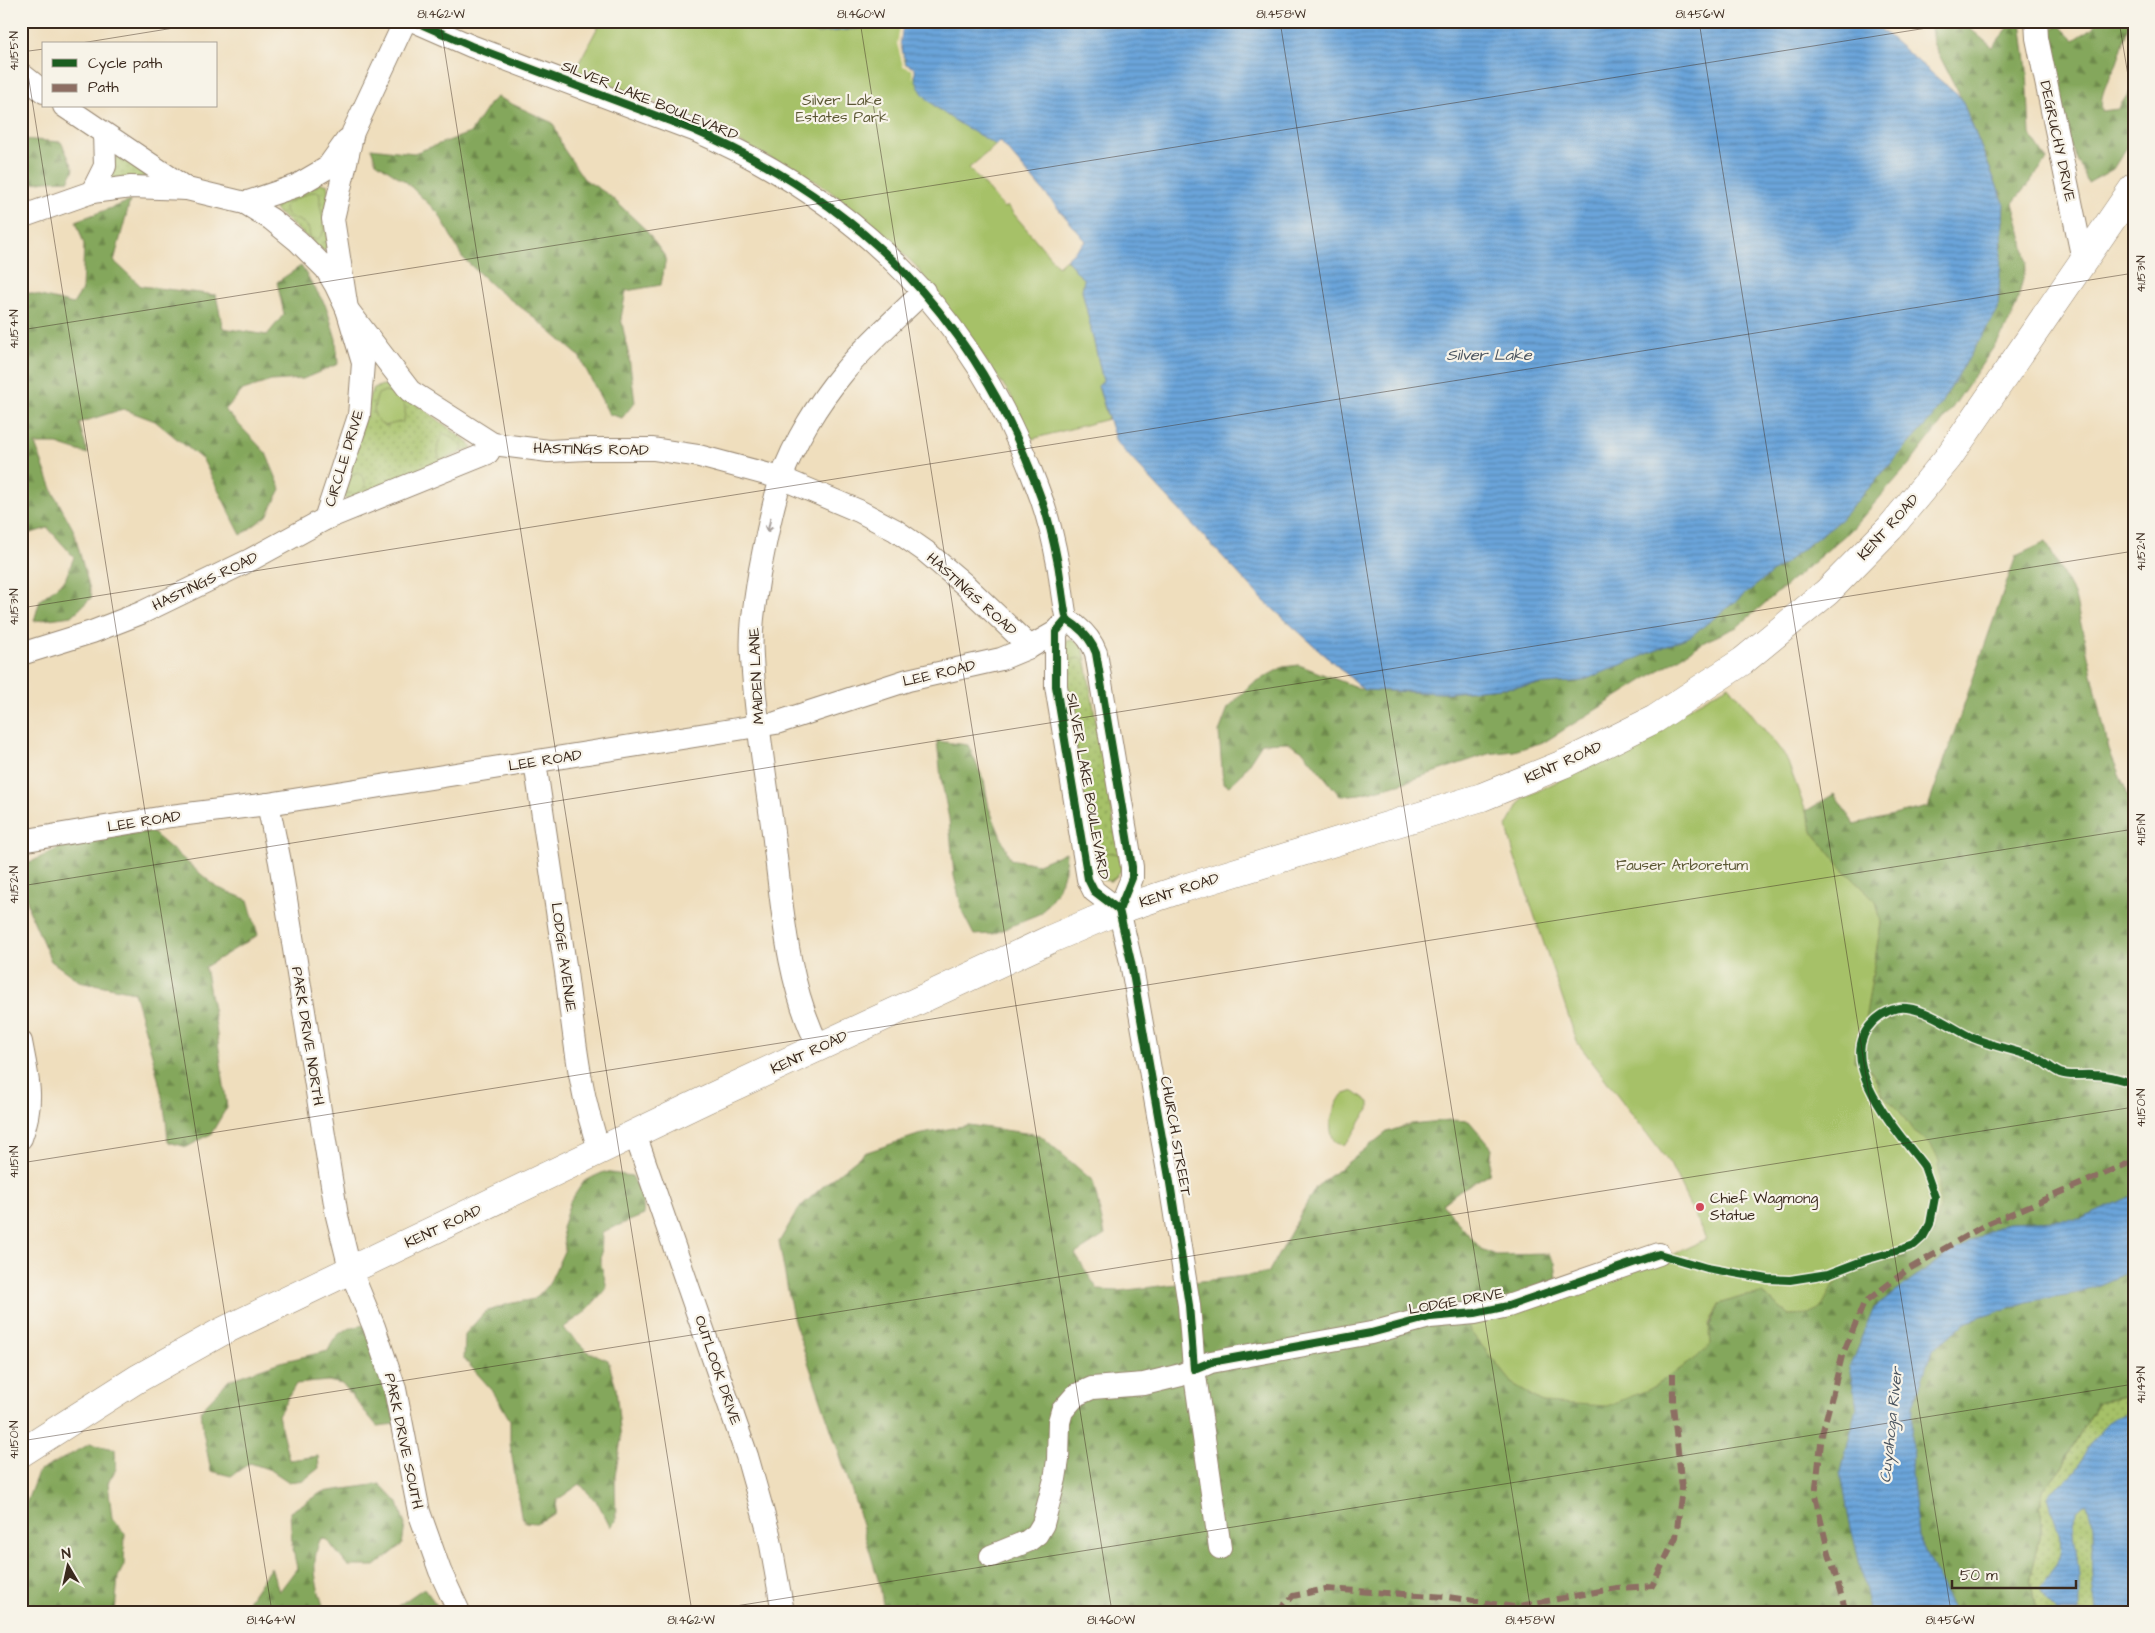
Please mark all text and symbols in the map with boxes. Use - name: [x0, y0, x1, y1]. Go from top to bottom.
- text: 81.462°W: [417, 6, 465, 23]
- text: 81.460°W: [837, 6, 886, 23]
- text: 81.458°W: [1256, 6, 1306, 23]
- text: 81.456°W: [1675, 6, 1725, 23]
- text: 41.155°N: [6, 30, 23, 71]
- legend: [42, 42, 218, 108]
- text: Cycle path: [88, 53, 163, 75]
- street label: SILVER LAKE BOULEVARD: [558, 55, 742, 146]
- text: Path: [88, 77, 119, 98]
- street label: DEGRUCHY DRIVE: [2034, 79, 2081, 203]
- park label: Silver Lake Estates Park: [796, 90, 888, 128]
- text: 41.153°N: [2133, 255, 2150, 293]
- text: 41.154°N: [6, 309, 23, 349]
- water label: Silver Lake: [1446, 344, 1533, 366]
- street label: CIRCLE DRIVE: [320, 407, 369, 509]
- street label: HASTINGS ROAD: [533, 438, 649, 461]
- street label: KENT ROAD: [1853, 489, 1924, 565]
- one-way arrow: [764, 517, 773, 533]
- text: 41.152°N: [2133, 532, 2150, 571]
- street label: HASTINGS ROAD: [149, 547, 262, 616]
- street label: HASTINGS ROAD: [922, 548, 1022, 641]
- text: 41.153°N: [6, 588, 23, 626]
- street label: MAIDEN LANE: [743, 627, 770, 725]
- street label: LEE ROAD: [901, 655, 978, 692]
- street label: SILVER LAKE BOULEVARD: [1061, 691, 1114, 881]
- street label: KENT ROAD: [1521, 736, 1606, 789]
- street label: LEE ROAD: [507, 744, 584, 777]
- street label: LEE ROAD: [106, 805, 183, 838]
- text: 41.151°N: [2133, 813, 2150, 847]
- park label: Fauser Arboretum: [1616, 855, 1748, 876]
- text: 41.152°N: [6, 865, 23, 904]
- street label: KENT ROAD: [1137, 868, 1222, 913]
- street label: LODGE AVENUE: [545, 901, 582, 1013]
- street label: PARK DRIVE NORTH: [286, 965, 329, 1107]
- street label: KENT ROAD: [767, 1025, 851, 1079]
- street label: CHURCH STREET: [1155, 1075, 1196, 1198]
- text: 41.150°N: [2133, 1088, 2150, 1128]
- text: 41.151°N: [6, 1145, 23, 1179]
- place label: Chief Wagmong Statue: [1710, 1188, 1818, 1226]
- street label: KENT ROAD: [401, 1199, 485, 1253]
- marker: Chief Wagmong Statue: [1694, 1201, 1706, 1213]
- street label: LODGE DRIVE: [1407, 1283, 1505, 1320]
- street label: OUTLOOK DRIVE: [689, 1313, 746, 1428]
- water label: Cuyahoga River: [1874, 1364, 1909, 1484]
- text: 41.149°N: [2133, 1365, 2150, 1404]
- street label: PARK DRIVE SOUTH: [379, 1371, 428, 1511]
- text: 41.150°N: [6, 1420, 23, 1460]
- north arrow: [42, 1540, 92, 1590]
- text: N: [60, 1544, 72, 1565]
- scale bar: [1952, 1558, 2076, 1590]
- text: 50 m: [1960, 1565, 1998, 1586]
- text: 81.464°W: [247, 1612, 296, 1629]
- text: 81.462°W: [667, 1612, 715, 1629]
- text: 81.460°W: [1087, 1612, 1136, 1629]
- text: 81.458°W: [1505, 1612, 1555, 1629]
- text: 81.456°W: [1925, 1612, 1975, 1629]

